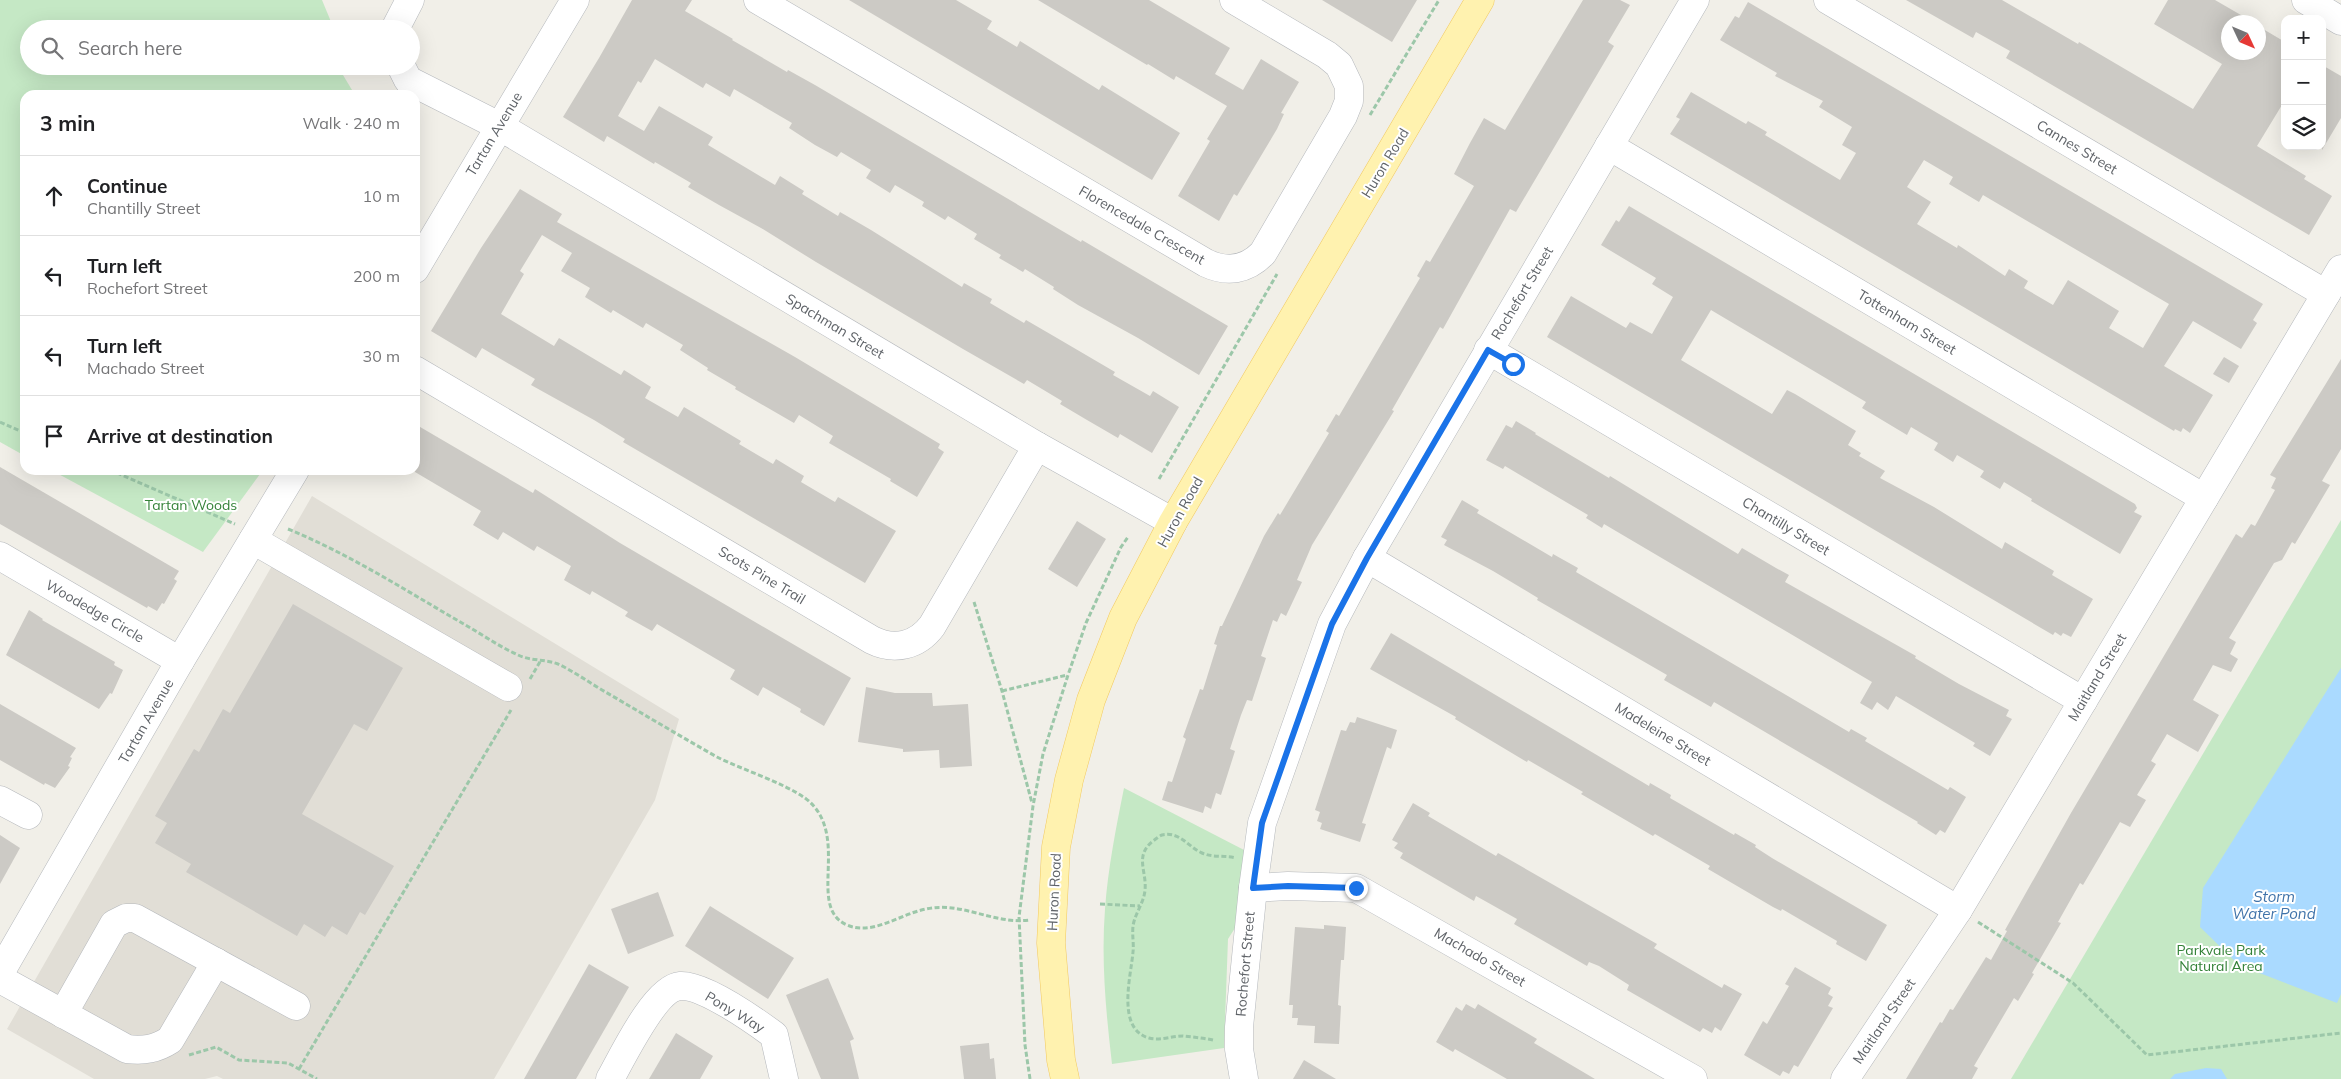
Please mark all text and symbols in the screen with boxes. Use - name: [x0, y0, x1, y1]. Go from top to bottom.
- north arrow: [2221, 15, 2266, 60]
- map controls: [2281, 15, 2326, 150]
- button: +: [2281, 15, 2326, 60]
- search box: [20, 20, 420, 75]
- icon: search: [38, 34, 66, 62]
- text: Search here: [78, 36, 182, 60]
- button: −: [2281, 60, 2326, 105]
- street label: Tartan Avenue: [462, 89, 526, 179]
- button: layers: [2281, 105, 2326, 150]
- text: 3 min: [40, 110, 95, 136]
- text: Walk · 240 m: [302, 113, 400, 133]
- street label: Cannes Street: [2033, 116, 2121, 178]
- street label: Huron Road: [1357, 125, 1413, 201]
- text: Continue: [87, 174, 167, 198]
- icon: ahead: [40, 182, 68, 210]
- street label: Florencedale Crescent: [1076, 182, 1208, 268]
- text: 10 m: [363, 186, 400, 206]
- text: Chantilly Street: [87, 198, 200, 218]
- street label: Rochefort Street: [1487, 243, 1557, 343]
- text: Turn left: [87, 254, 162, 278]
- icon: left: [40, 262, 68, 290]
- text: 200 m: [353, 266, 400, 286]
- text: Rochefort Street: [87, 278, 208, 298]
- street label: Tottenham Street: [1854, 285, 1960, 359]
- street label: Spachman Street: [782, 289, 888, 363]
- text: Turn left: [87, 334, 162, 358]
- icon: left: [40, 342, 68, 370]
- text: 30 m: [363, 346, 400, 366]
- route start: [1502, 353, 1525, 376]
- text: Machado Street: [87, 358, 204, 378]
- icon: arrive: [40, 422, 68, 450]
- text: Arrive at destination: [87, 424, 273, 448]
- street label: Huron Road: [1153, 474, 1207, 550]
- street label: Chantilly Street: [1739, 493, 1833, 559]
- park label: Tartan Woods: [145, 496, 237, 514]
- street label: Scots Pine Trail: [715, 542, 809, 608]
- street label: Woodedge Circle: [43, 576, 147, 646]
- street label: Maitland Street: [2064, 630, 2130, 724]
- street label: Tartan Avenue: [114, 675, 178, 767]
- street label: Madeleine Street: [1612, 698, 1714, 770]
- street label: Huron Road: [1043, 853, 1065, 931]
- route end: [1345, 877, 1368, 900]
- water label: Storm Water Pond: [2232, 887, 2316, 923]
- street label: Rochefort Street: [1231, 911, 1259, 1017]
- street label: Machado Street: [1431, 924, 1529, 991]
- park label: Parkvale Park Natural Area: [2176, 941, 2266, 975]
- street label: Maitland Street: [1849, 975, 1919, 1067]
- street label: Pony Way: [702, 987, 769, 1037]

